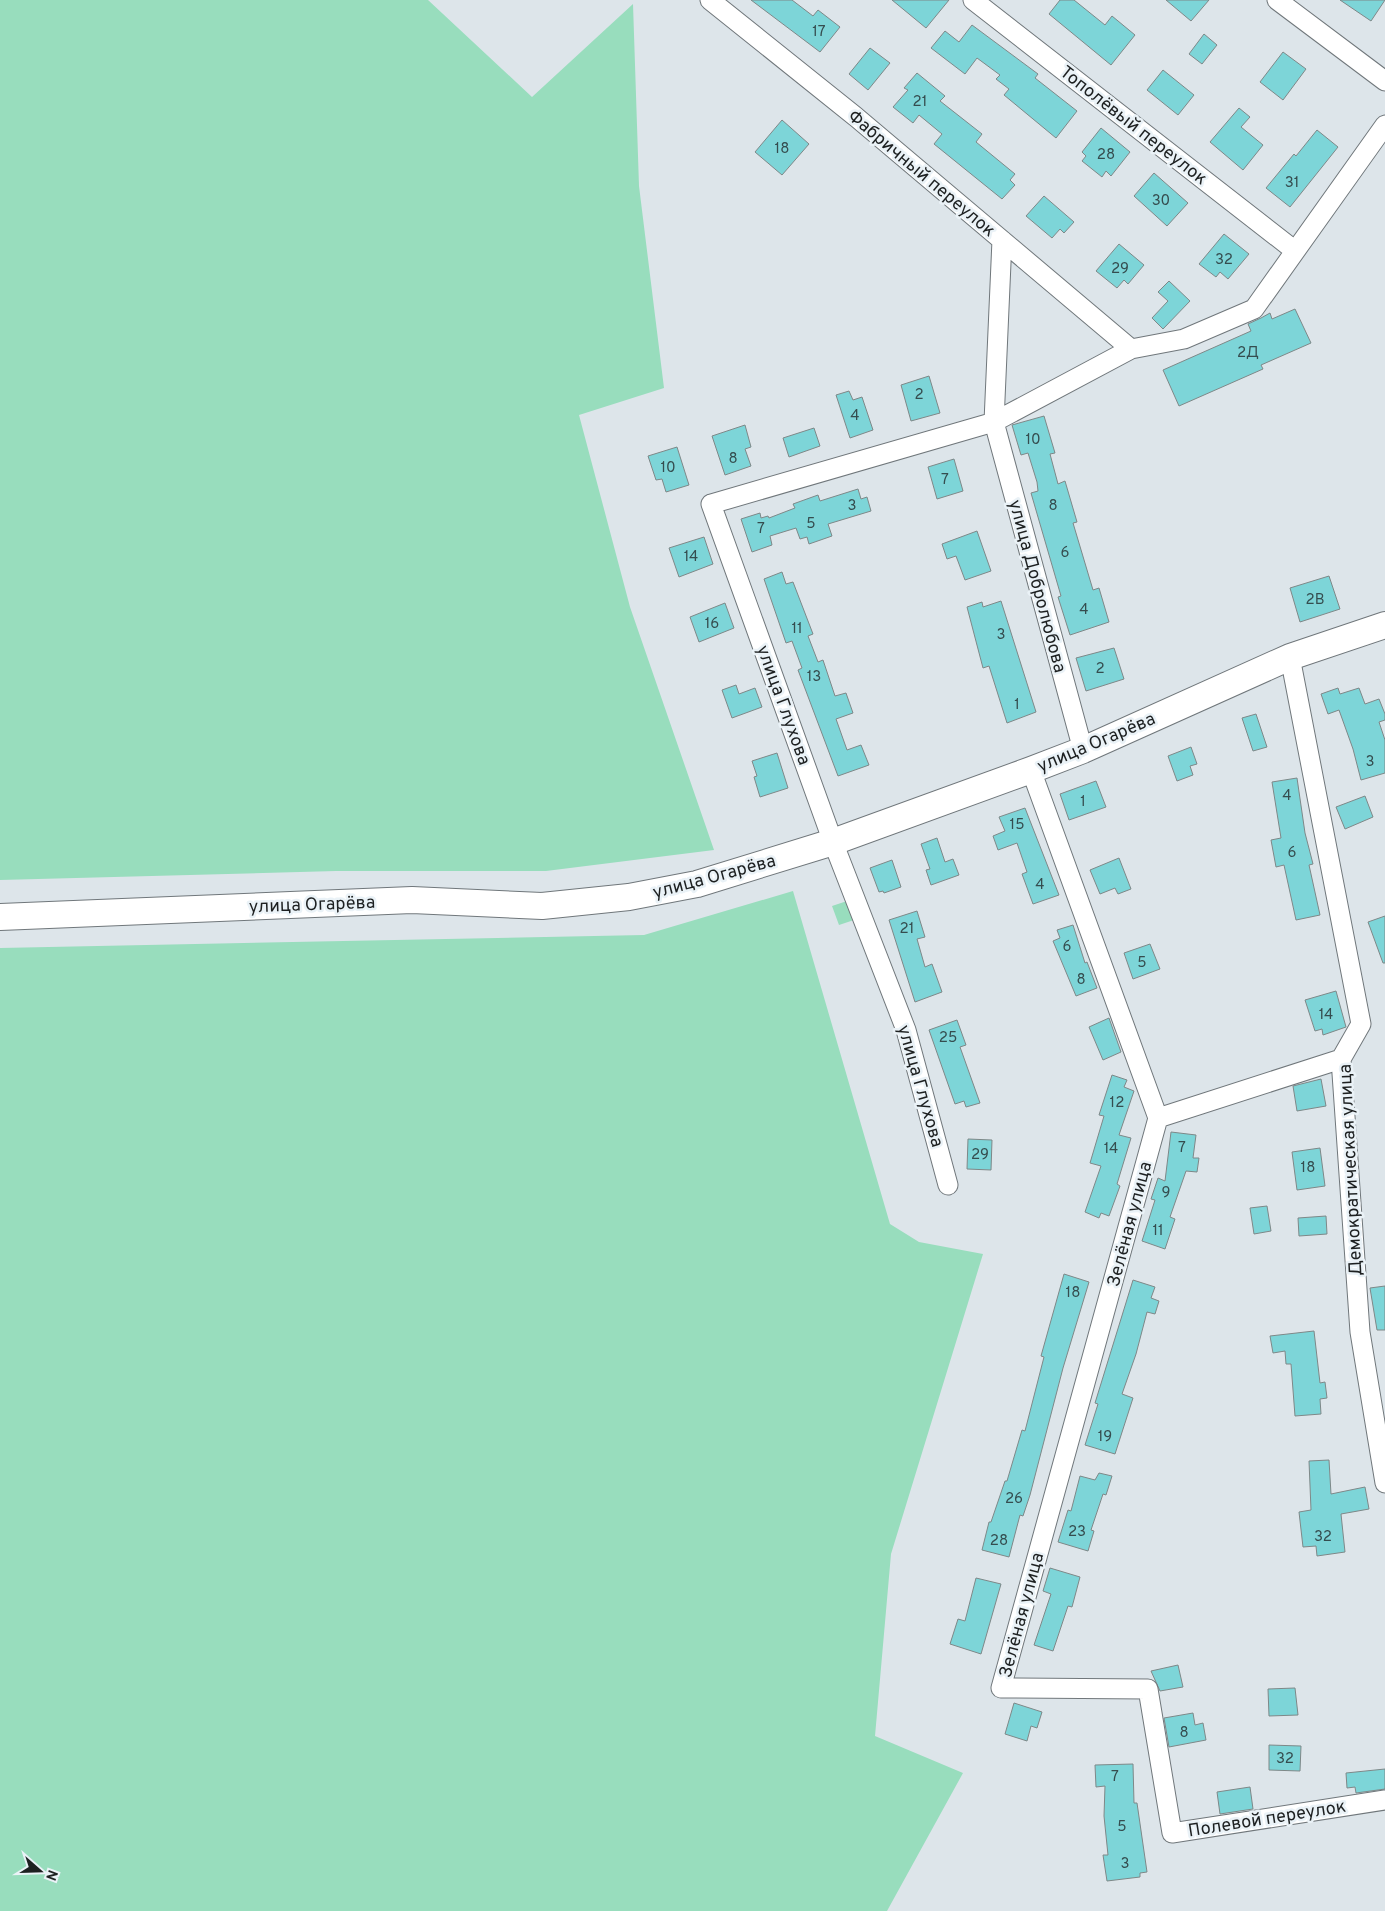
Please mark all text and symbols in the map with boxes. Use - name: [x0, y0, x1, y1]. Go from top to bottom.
- house number: 17: [812, 23, 826, 42]
- street label: Тополёвый переулок: [1055, 61, 1211, 191]
- house number: 21: [913, 93, 927, 112]
- street label: Фабричный переулок: [842, 106, 1000, 243]
- house number: 18: [775, 140, 789, 159]
- house number: 28: [1097, 146, 1115, 165]
- house number: 31: [1285, 174, 1299, 193]
- house number: 30: [1152, 192, 1170, 211]
- house number: 32: [1215, 251, 1233, 270]
- house number: 29: [1111, 260, 1129, 279]
- house number: 2Д: [1237, 344, 1259, 363]
- house number: 2: [914, 386, 924, 405]
- house number: 4: [850, 407, 860, 426]
- house number: 10: [1025, 431, 1041, 450]
- house number: 8: [728, 450, 738, 469]
- house number: 10: [660, 459, 676, 478]
- house number: 7: [941, 471, 949, 490]
- house number: 3: [847, 497, 857, 516]
- street label: улица Добролюбова: [1002, 497, 1071, 676]
- house number: 8: [1048, 497, 1058, 516]
- house number: 5: [806, 515, 816, 534]
- house number: 7: [757, 520, 765, 539]
- house number: 6: [1061, 544, 1070, 563]
- house number: 14: [684, 548, 698, 567]
- house number: 2В: [1305, 591, 1325, 610]
- house number: 4: [1079, 601, 1089, 620]
- house number: 16: [705, 615, 719, 634]
- house number: 11: [791, 620, 803, 639]
- house number: 3: [996, 626, 1006, 645]
- street label: улица Глухова: [750, 642, 815, 769]
- house number: 2: [1095, 660, 1105, 679]
- house number: 13: [807, 668, 821, 687]
- house number: 1: [1014, 696, 1020, 715]
- street label: улица Огарёва: [1034, 708, 1159, 779]
- house number: 3: [1365, 753, 1375, 772]
- house number: 4: [1282, 787, 1292, 806]
- house number: 1: [1080, 793, 1086, 812]
- house number: 15: [1010, 816, 1024, 835]
- house number: 6: [1288, 844, 1297, 863]
- street label: улица Огарёва: [650, 850, 778, 905]
- house number: 4: [1035, 876, 1045, 895]
- street label: улица Огарёва: [248, 892, 376, 919]
- house number: 21: [900, 920, 914, 939]
- house number: 6: [1063, 938, 1072, 957]
- house number: 5: [1137, 954, 1147, 973]
- house number: 8: [1076, 971, 1086, 990]
- house number: 14: [1319, 1006, 1333, 1025]
- street label: улица Глухова: [891, 1023, 948, 1150]
- house number: 25: [939, 1029, 957, 1048]
- street label: Демократическая улица: [1334, 1063, 1369, 1276]
- house number: 12: [1110, 1094, 1124, 1113]
- house number: 7: [1178, 1139, 1186, 1158]
- house number: 14: [1104, 1140, 1118, 1159]
- house number: 29: [971, 1146, 989, 1165]
- street label: Зелёная улица: [1103, 1159, 1158, 1289]
- house number: 18: [1301, 1159, 1315, 1178]
- house number: 9: [1162, 1184, 1170, 1203]
- house number: 11: [1152, 1222, 1164, 1241]
- house number: 18: [1066, 1284, 1080, 1303]
- house number: 19: [1098, 1428, 1112, 1447]
- house number: 26: [1005, 1490, 1023, 1509]
- house number: 23: [1068, 1523, 1086, 1542]
- house number: 32: [1314, 1528, 1332, 1547]
- house number: 28: [990, 1532, 1008, 1551]
- street label: Зелёная улица: [995, 1550, 1050, 1680]
- house number: 8: [1179, 1724, 1189, 1743]
- house number: 32: [1276, 1750, 1294, 1769]
- house number: 7: [1111, 1768, 1119, 1787]
- street label: Полевой переулок: [1187, 1796, 1348, 1843]
- house number: 5: [1117, 1818, 1127, 1837]
- north arrow: [15, 1846, 65, 1896]
- house number: 3: [1120, 1855, 1130, 1874]
- text: N: [41, 1867, 61, 1883]

